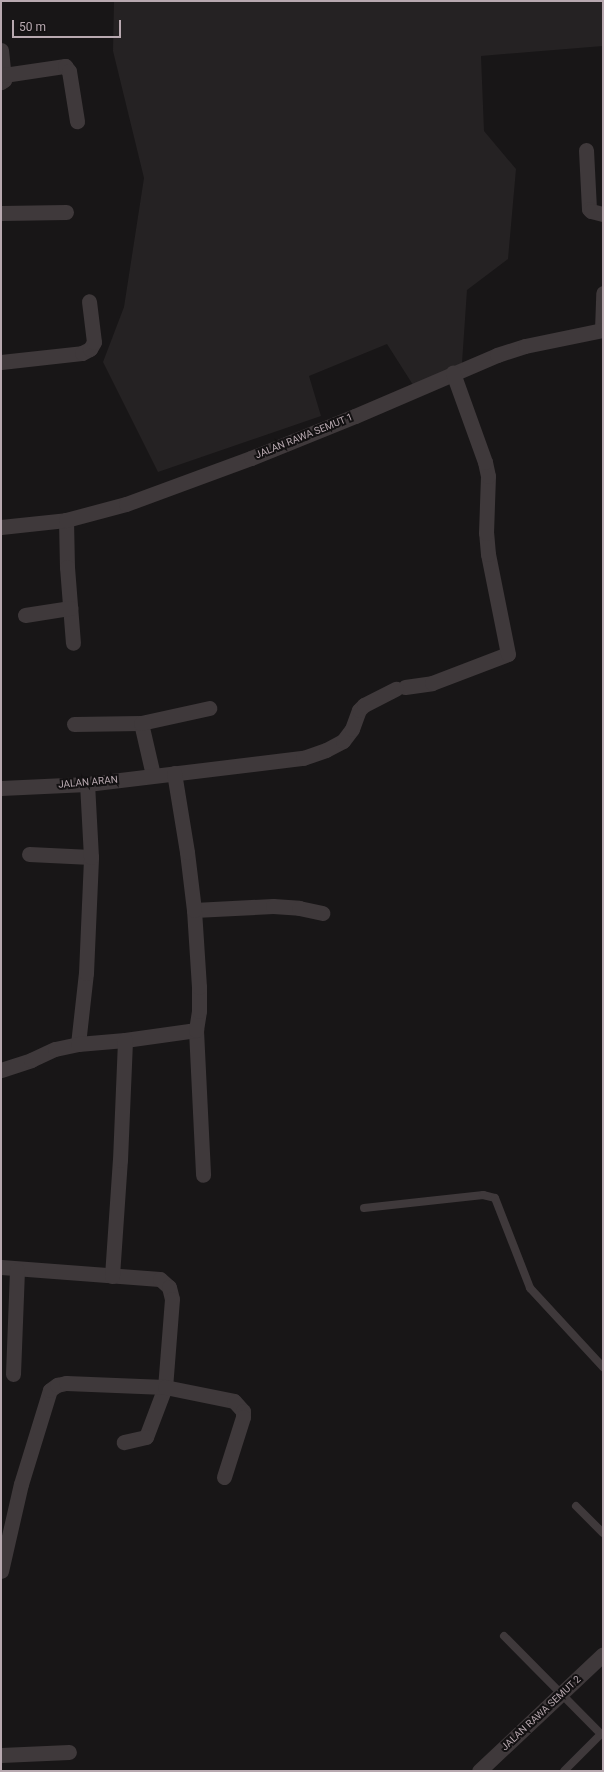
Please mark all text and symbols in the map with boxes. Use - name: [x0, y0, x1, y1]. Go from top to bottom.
- scale bar: [14, 12, 123, 38]
- text: 50 m: [19, 20, 46, 34]
- street label: JALAN RAWA SEMUT 1: [253, 411, 355, 461]
- street label: JALAN ARAN: [58, 773, 118, 791]
- street label: JALAN RAWA SEMUT 2: [499, 1673, 583, 1753]

